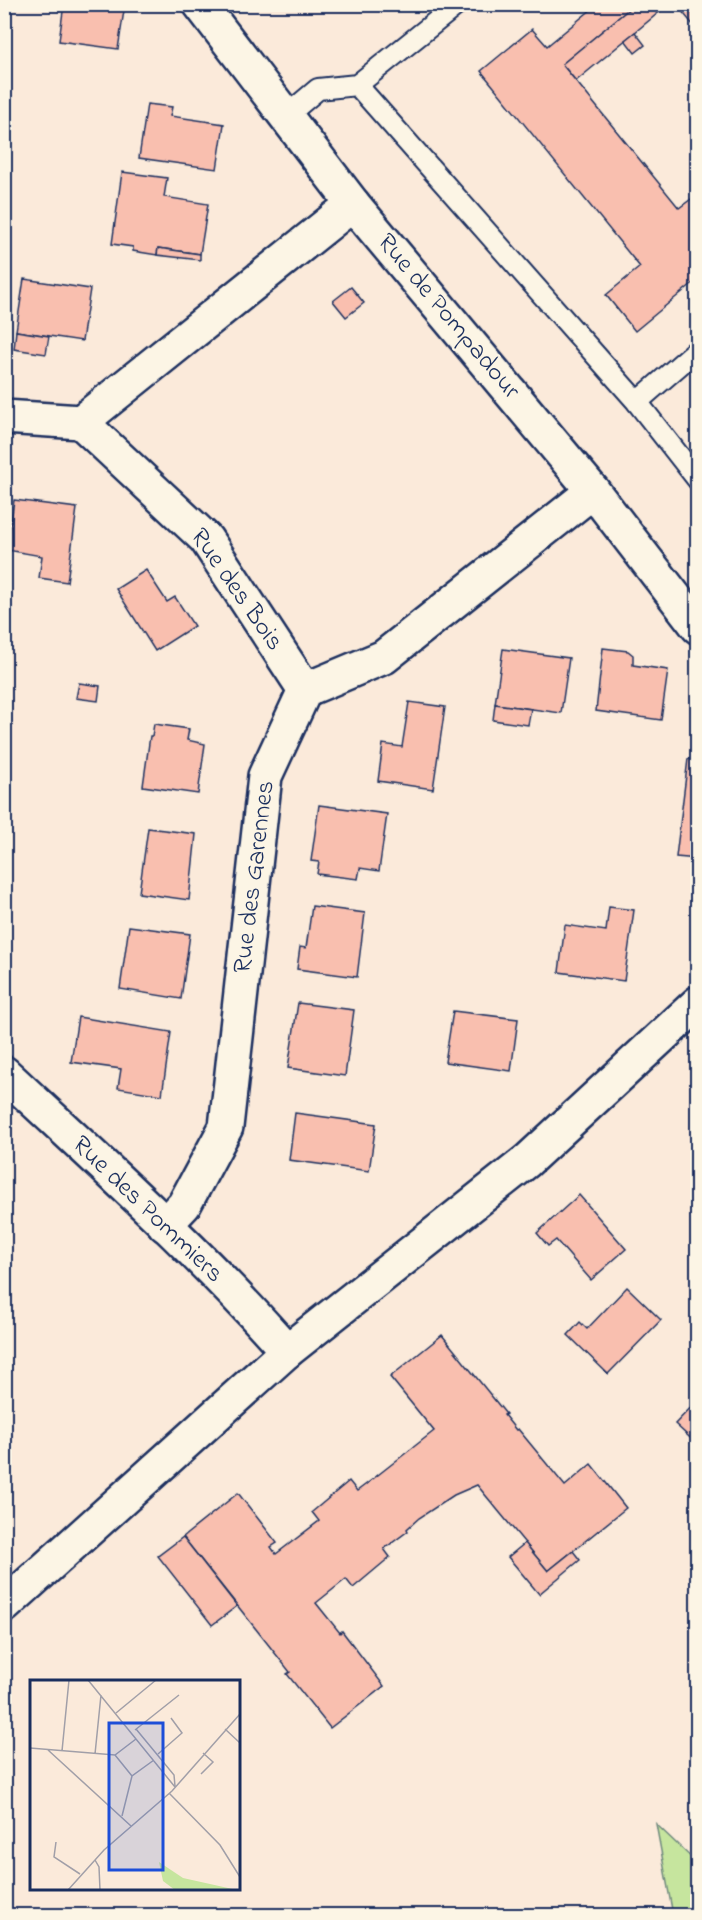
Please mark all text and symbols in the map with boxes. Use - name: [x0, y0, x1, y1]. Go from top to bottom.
- street label: Rue de Pompadour: [367, 226, 530, 409]
- street label: Rue des Bois: [180, 521, 292, 659]
- street label: Rue des Garennes: [224, 778, 286, 976]
- street label: Rue des Pommiers: [62, 1127, 232, 1293]
- inset map: [30, 1680, 240, 1890]

